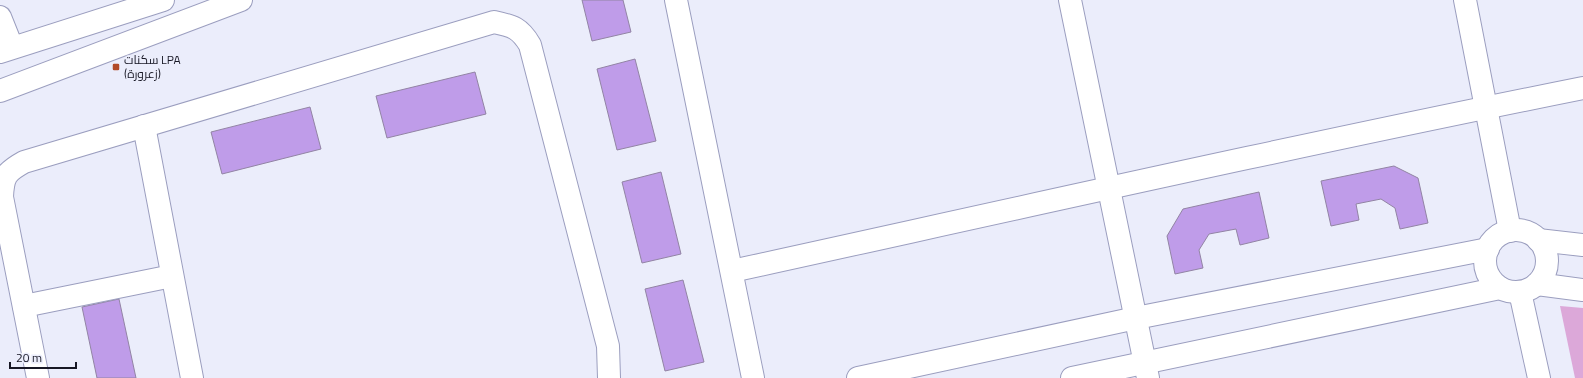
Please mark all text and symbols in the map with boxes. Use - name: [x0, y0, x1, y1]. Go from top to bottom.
- place label: سكنات LPA (زعرورة): [124, 50, 181, 83]
- marker: سكنات LPA (زعرورة): [111, 62, 121, 72]
- scale bar: [10, 344, 76, 370]
- text: 20 m: [16, 348, 42, 367]

